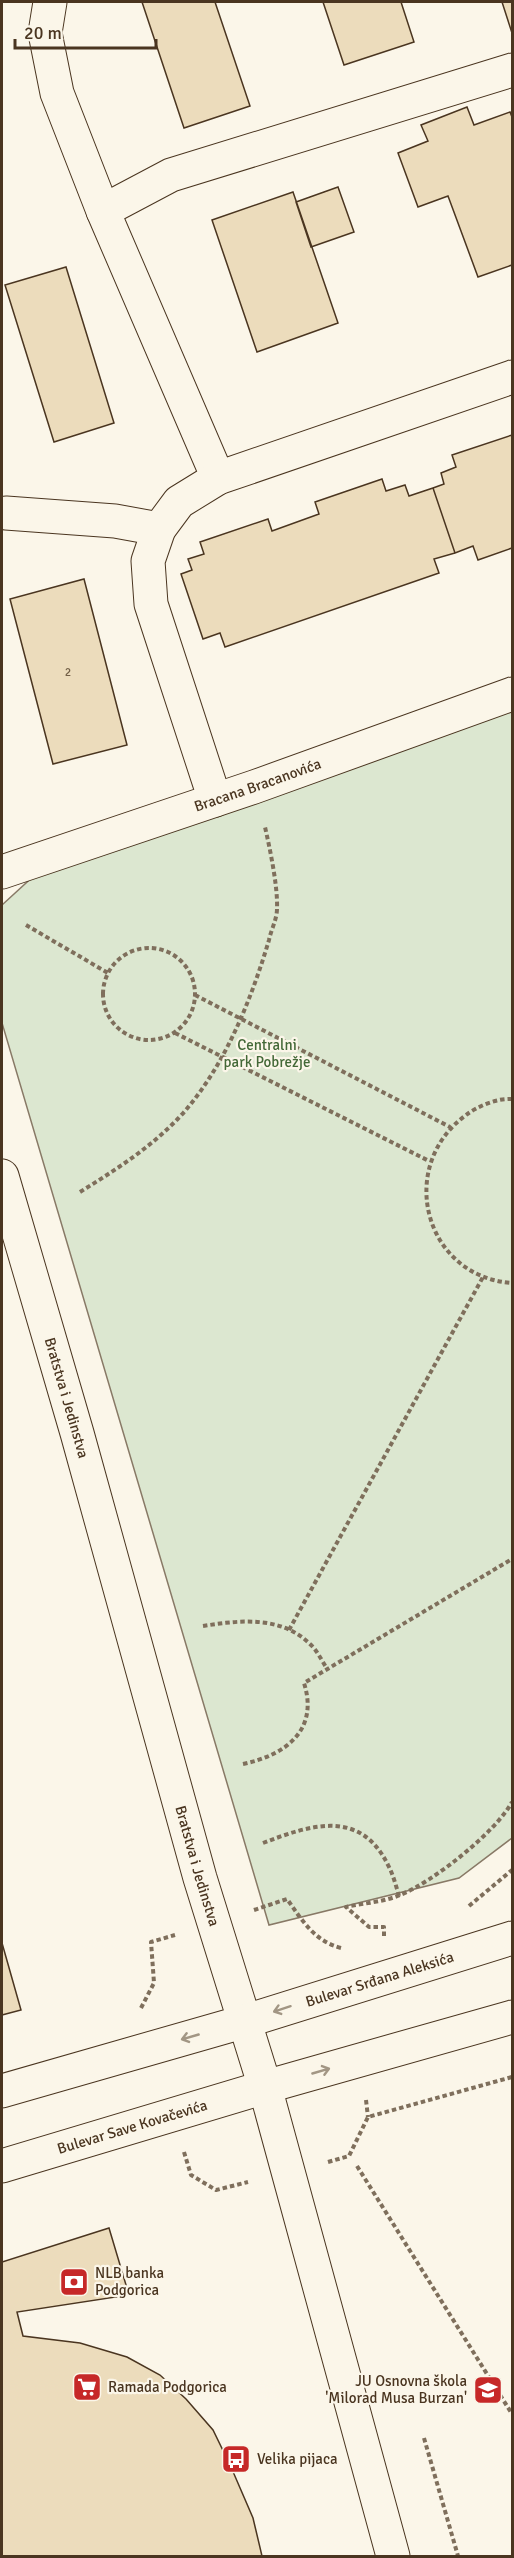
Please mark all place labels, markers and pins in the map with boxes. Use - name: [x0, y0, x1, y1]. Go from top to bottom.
- place label: NLB banka Podgorica: [95, 2264, 164, 2299]
- bank icon: NLB banka Podgorica: [58, 2266, 90, 2298]
- supermarket icon: Ramada Podgorica: [71, 2371, 103, 2403]
- place label: JU Osnovna škola 'Milorad Musa Burzan': [325, 2372, 467, 2407]
- school or university icon: JU Osnovna škola 'Milorad Musa Burzan': [472, 2374, 504, 2406]
- place label: Ramada Podgorica: [108, 2378, 227, 2396]
- bus stop icon: Velika pijaca: [220, 2443, 252, 2475]
- place label: Velika pijaca: [257, 2450, 338, 2468]

